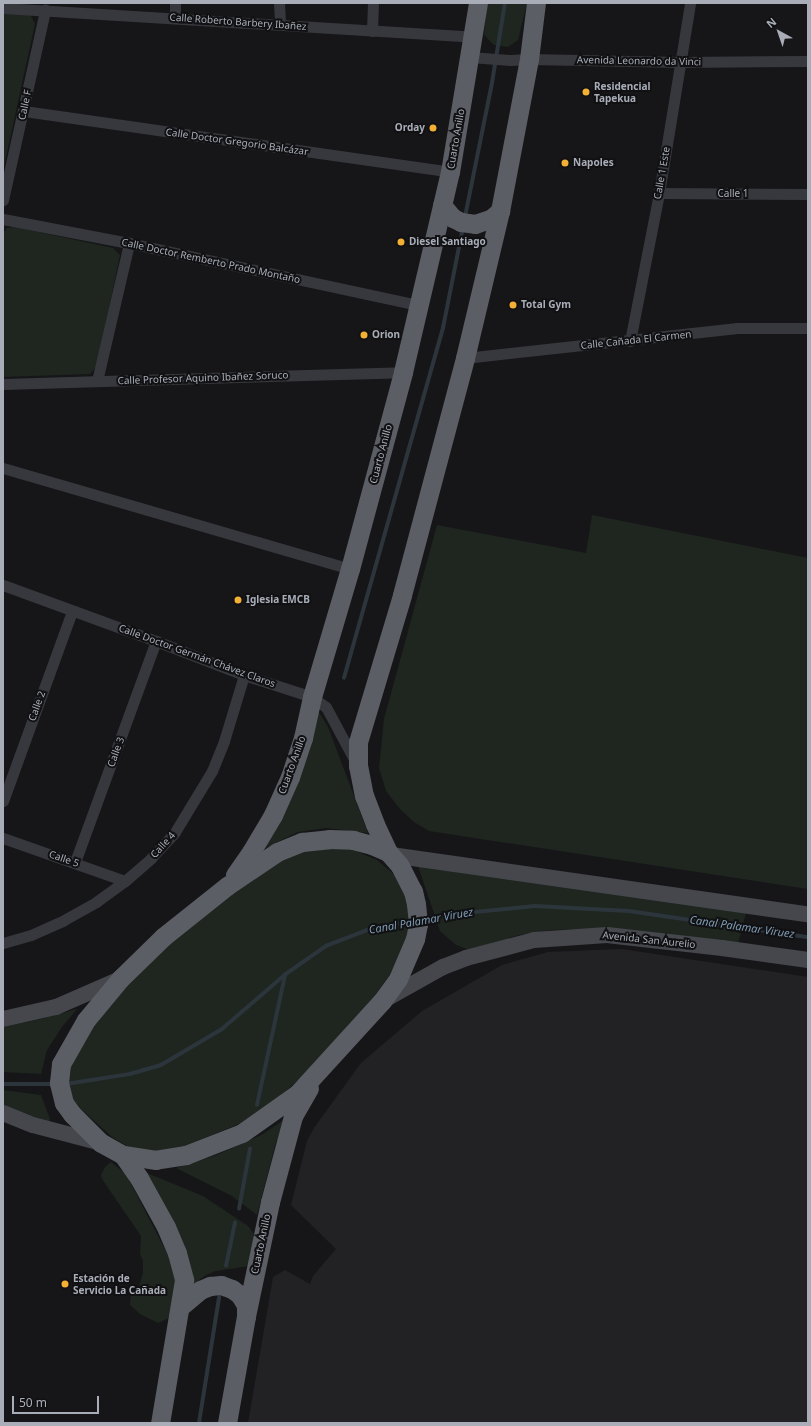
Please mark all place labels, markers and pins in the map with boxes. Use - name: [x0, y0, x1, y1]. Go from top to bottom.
- place label: Residencial Tapekua: [594, 80, 650, 104]
- marker: Residencial Tapekua: [581, 87, 591, 97]
- place label: Orday: [395, 122, 425, 134]
- marker: Orday: [428, 123, 438, 133]
- place label: Napoles: [573, 157, 614, 169]
- marker: Napoles: [560, 158, 570, 168]
- place label: Diesel Santiago: [409, 236, 486, 248]
- marker: Diesel Santiago: [396, 237, 406, 247]
- place label: Total Gym: [521, 299, 571, 311]
- marker: Total Gym: [508, 300, 518, 310]
- place label: Orion: [372, 329, 400, 341]
- marker: Orion: [359, 330, 369, 340]
- place label: Iglesia EMCB: [246, 594, 310, 606]
- marker: Iglesia EMCB: [233, 595, 243, 605]
- place label: Estación de Servicio La Cañada: [73, 1272, 166, 1296]
- marker: Estación de Servicio La Cañada: [60, 1279, 70, 1289]

